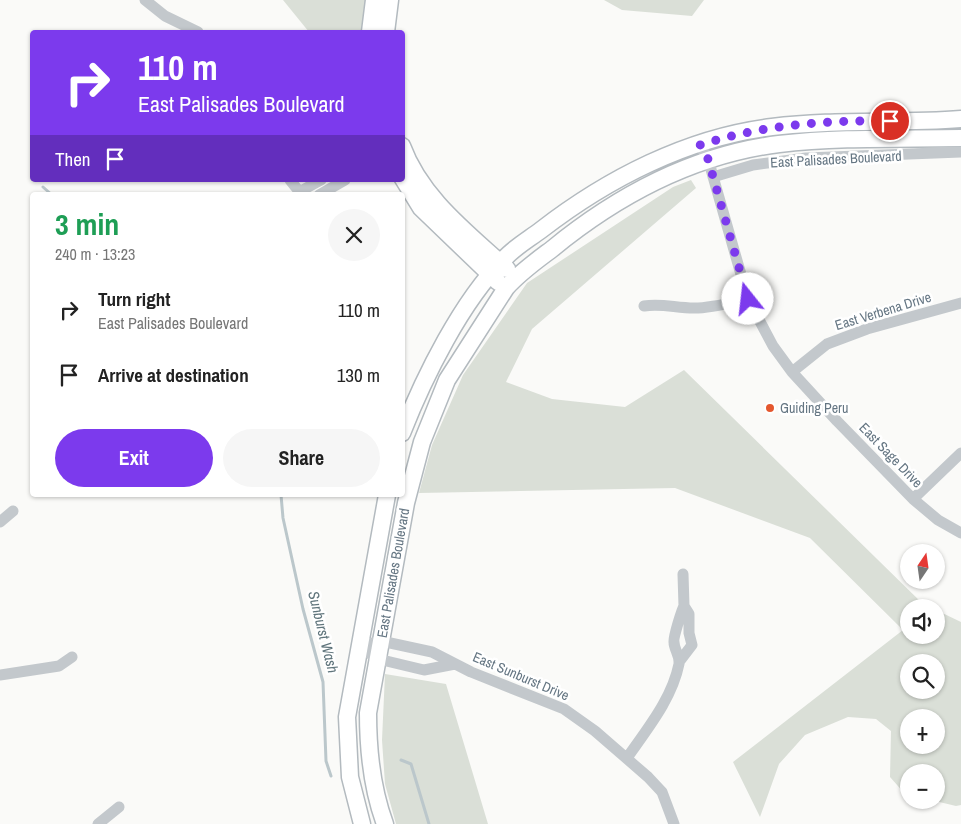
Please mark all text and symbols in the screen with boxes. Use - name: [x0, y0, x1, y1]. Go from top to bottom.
- text: 110 m: [138, 44, 218, 91]
- icon: right: [55, 50, 120, 115]
- text: East Palisades Boulevard: [138, 89, 345, 119]
- pin: [869, 100, 911, 142]
- icon: arrive: [876, 107, 904, 135]
- icon: arrive: [101, 145, 129, 173]
- text: Then: [55, 146, 91, 172]
- street label: East Palisades Boulevard: [770, 147, 902, 171]
- text: 3 min: [55, 204, 119, 244]
- button: close: [328, 209, 380, 261]
- text: 240 m · 13:23: [55, 243, 135, 265]
- position arrow: [721, 272, 773, 324]
- text: Turn right: [98, 286, 170, 312]
- street label: East Verbena Drive: [833, 288, 933, 334]
- icon: right: [55, 296, 83, 324]
- text: 110 m: [338, 297, 380, 323]
- text: East Palisades Boulevard: [98, 312, 248, 334]
- icon: arrive: [55, 361, 83, 389]
- text: Arrive at destination: [98, 362, 249, 388]
- text: 130 m: [337, 362, 380, 388]
- place label: Guiding Peru: [780, 399, 848, 417]
- marker: Guiding Peru: [764, 402, 776, 414]
- street label: East Sage Drive: [855, 419, 927, 491]
- button: Exit: [55, 429, 213, 487]
- button: Share: [223, 429, 380, 487]
- street label: East Palisades Boulevard: [373, 507, 413, 639]
- north arrow: [900, 544, 945, 589]
- map controls: [900, 544, 945, 809]
- water label: Sunburst Wash: [303, 589, 344, 675]
- button: sound: [900, 599, 945, 644]
- street label: East Sunburst Drive: [470, 648, 572, 704]
- button: search: [900, 654, 945, 699]
- button: +: [900, 709, 945, 754]
- button: −: [900, 764, 945, 809]

